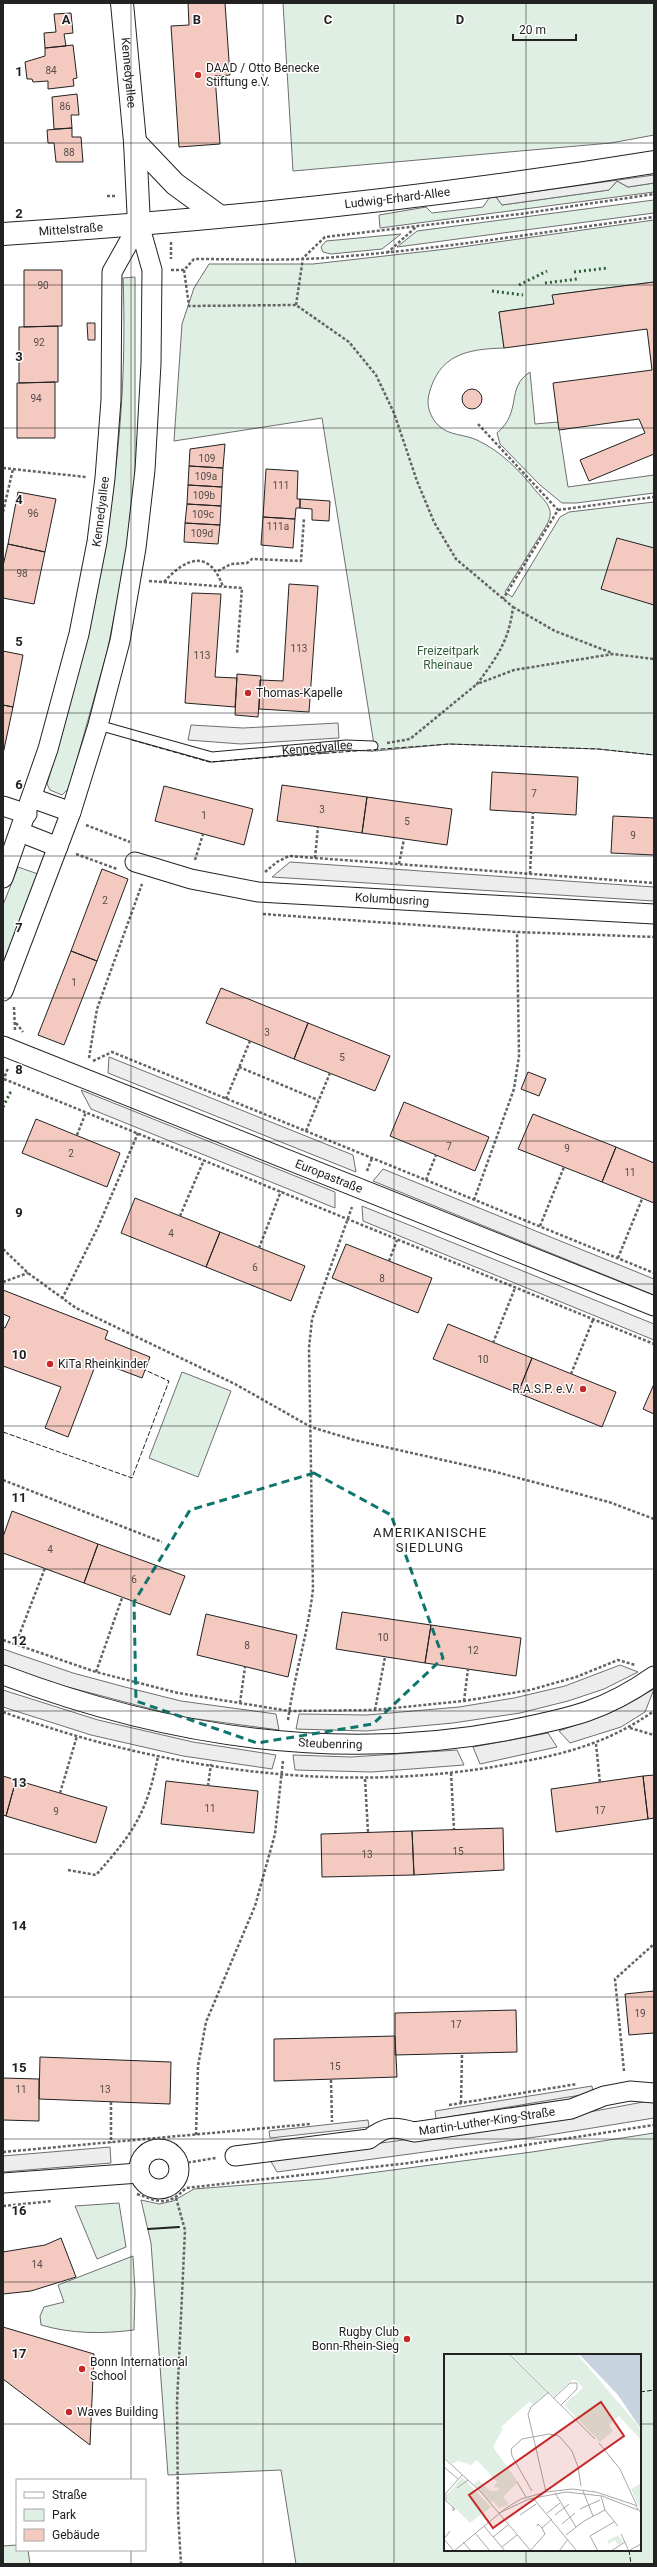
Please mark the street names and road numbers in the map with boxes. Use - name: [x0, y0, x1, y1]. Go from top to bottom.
- street label: Kennedyallee: [118, 37, 139, 109]
- street label: Ludwig-Erhard-Allee: [344, 185, 451, 211]
- street label: Mittelstraße: [38, 220, 104, 239]
- street label: Kennedyallee: [89, 476, 112, 548]
- street label: Kennedyallee: [281, 738, 353, 758]
- street label: Kolumbusring: [355, 890, 429, 908]
- street label: Europastraße: [293, 1156, 365, 1196]
- street label: Steubenring: [298, 1735, 362, 1751]
- street label: Martin-Luther-King-Straße: [418, 2104, 556, 2138]

